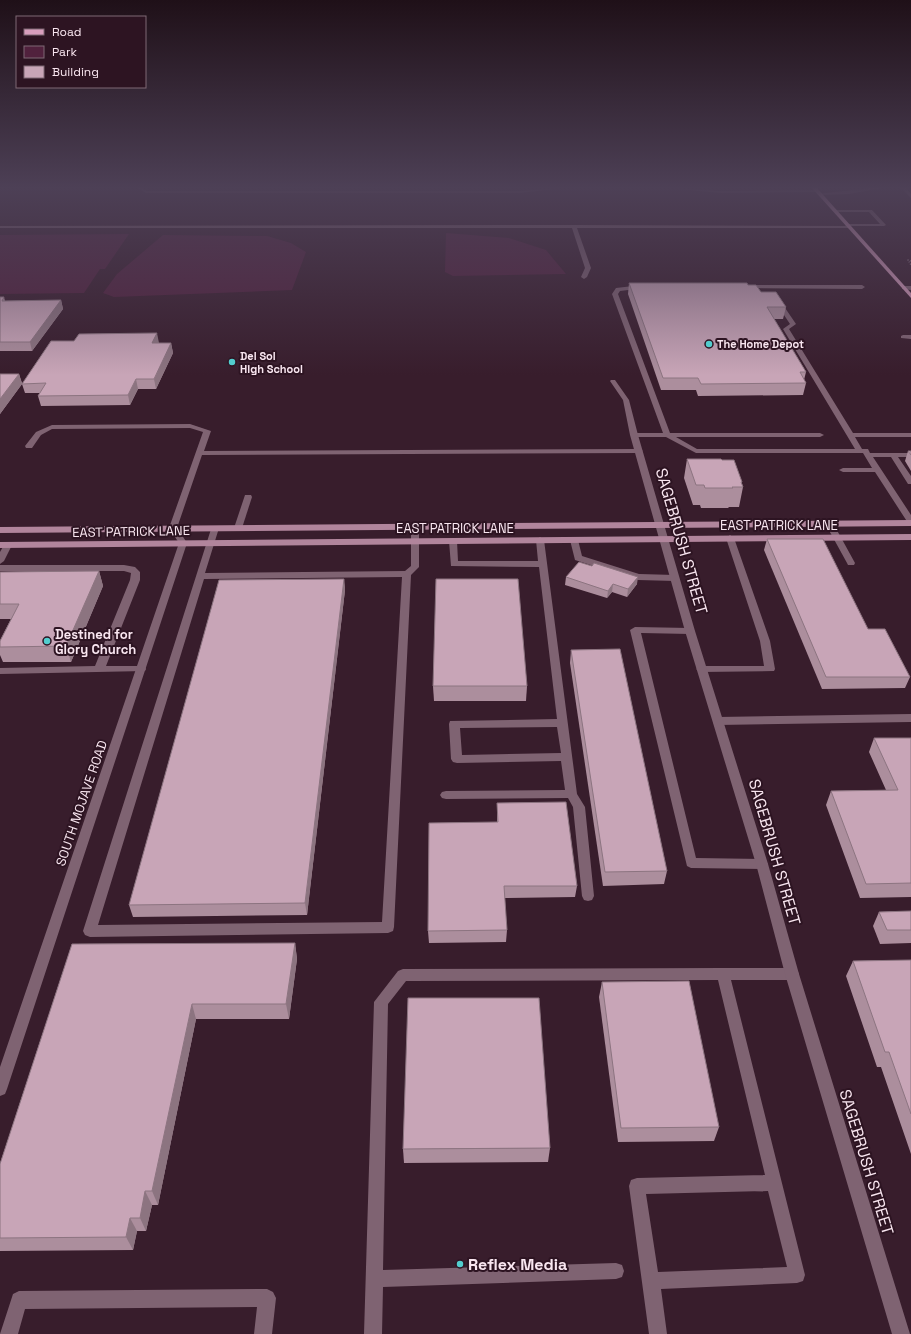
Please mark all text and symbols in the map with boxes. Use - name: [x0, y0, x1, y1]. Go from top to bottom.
- legend: [16, 16, 146, 88]
- text: Road: [52, 24, 81, 40]
- text: Park: [52, 44, 77, 60]
- text: Building: [52, 64, 99, 80]
- place label: The Home Depot: [717, 337, 804, 351]
- marker: The Home Depot: [704, 339, 714, 349]
- place label: Del Sol High School: [240, 349, 303, 376]
- marker: Del Sol High School: [227, 357, 237, 367]
- street label: SAGEBRUSH STREET: [651, 466, 712, 617]
- street label: EAST PATRICK LANE: [720, 517, 838, 534]
- street label: EAST PATRICK LANE: [396, 520, 514, 537]
- street label: EAST PATRICK LANE: [72, 522, 190, 541]
- place label: Destined for Glory Church: [55, 626, 136, 658]
- marker: Destined for Glory Church: [42, 636, 52, 646]
- street label: SOUTH MOJAVE ROAD: [52, 738, 111, 868]
- street label: SAGEBRUSH STREET: [744, 777, 805, 928]
- street label: SAGEBRUSH STREET: [834, 1087, 899, 1238]
- place label: Reflex Media: [468, 1254, 567, 1275]
- marker: Reflex Media: [455, 1259, 465, 1269]

